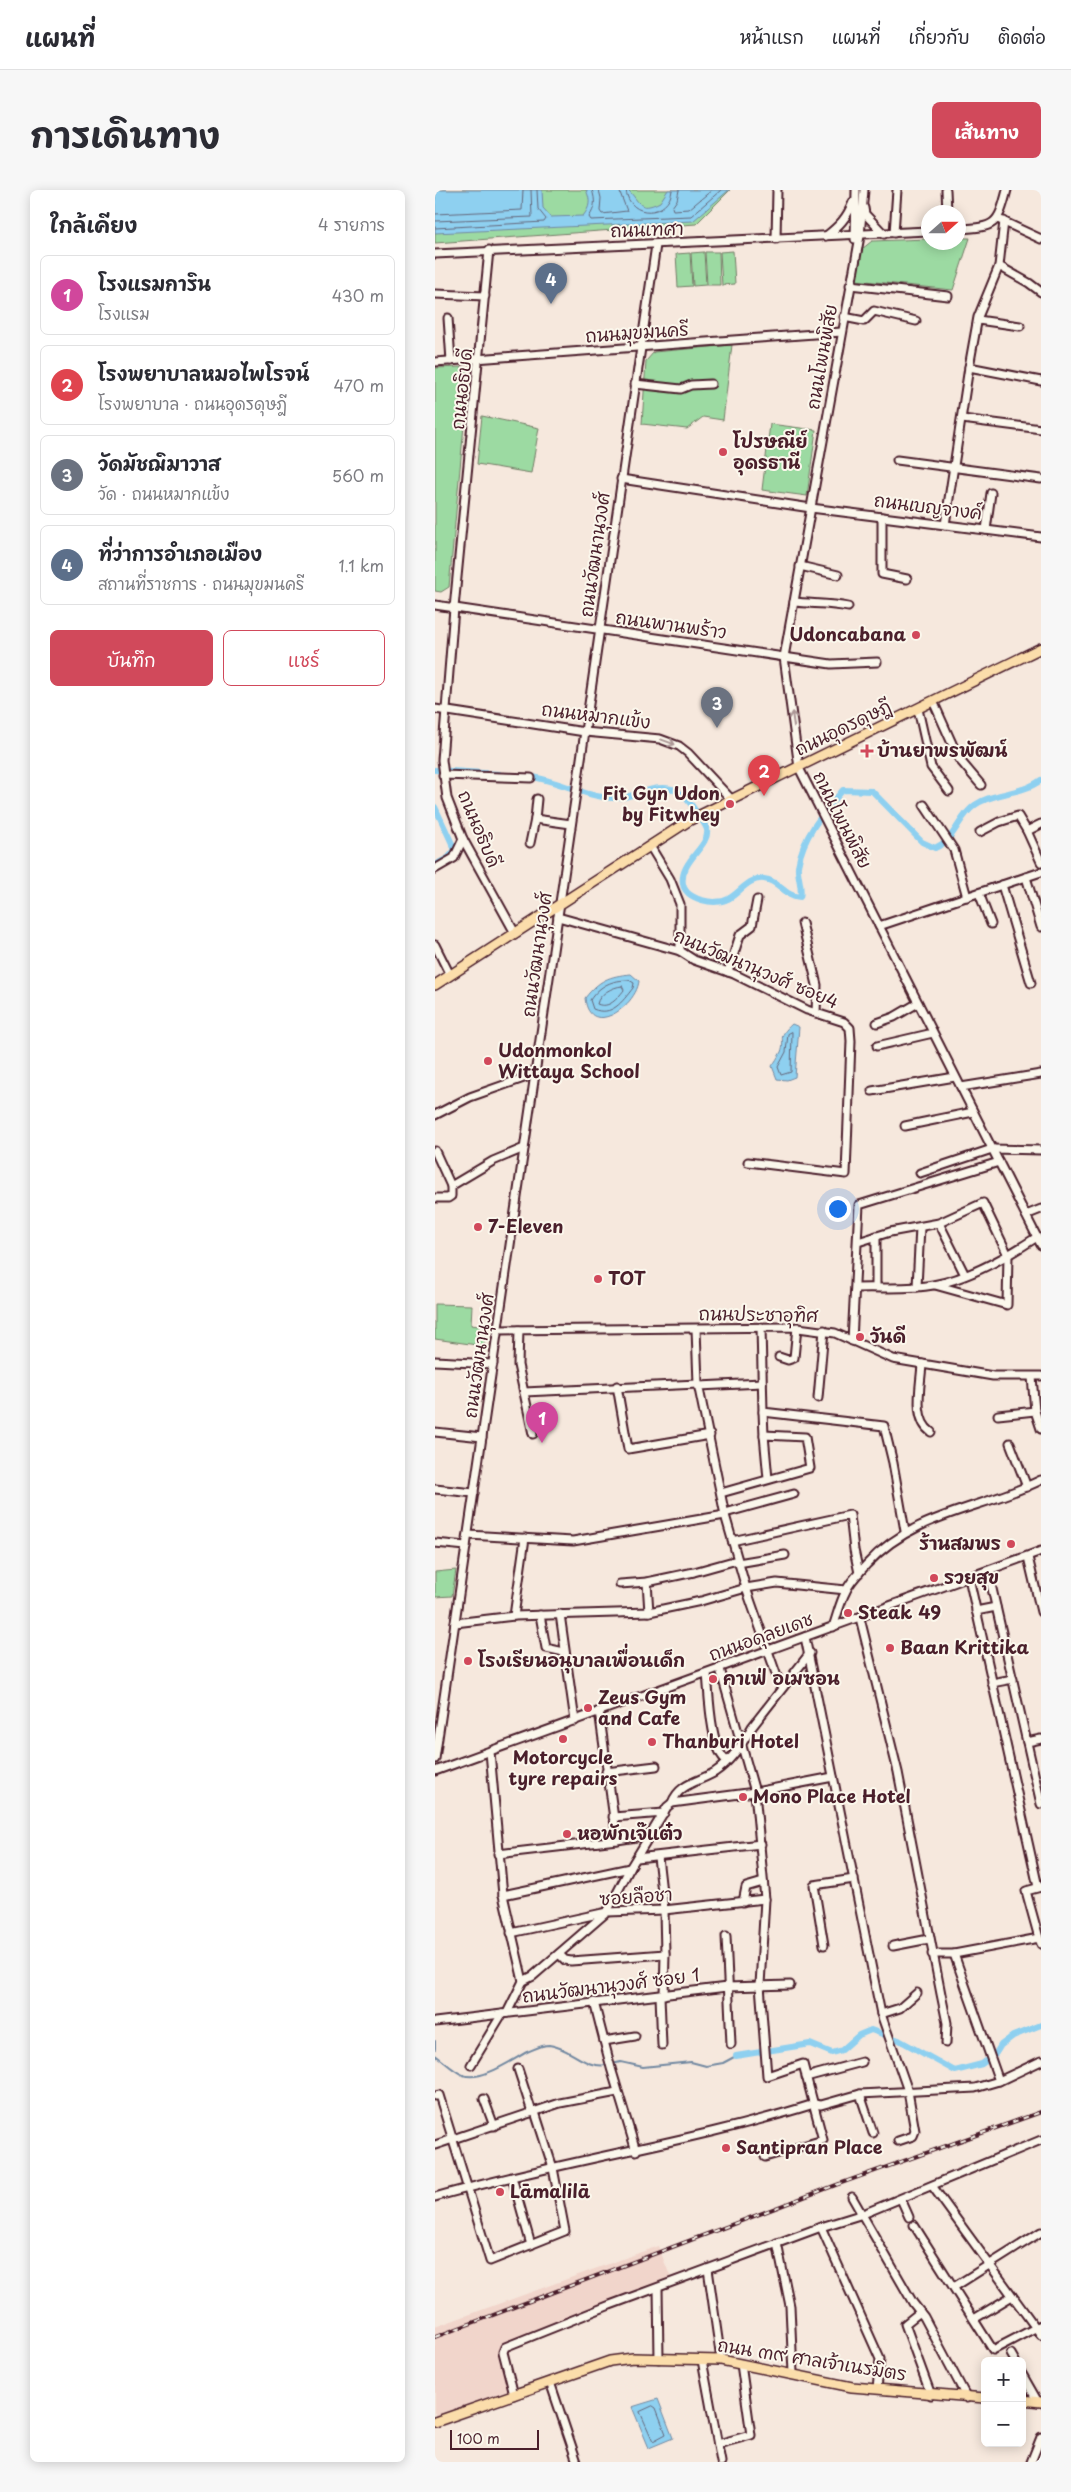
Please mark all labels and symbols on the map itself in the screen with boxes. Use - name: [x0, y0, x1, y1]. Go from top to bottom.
- north arrow: [921, 205, 966, 250]
- street label: ถนนเทศา: [610, 214, 684, 243]
- pin: 4: [535, 263, 567, 304]
- street label: ถนนโพนพิสัย: [798, 302, 843, 412]
- street label: ถนนมุขมนครี: [584, 314, 690, 351]
- street label: ถนนอธิบดี: [443, 347, 478, 431]
- place label: โปรษณีย์ อุดรธานี: [732, 427, 808, 476]
- marker: โปรษณีย์ อุดรธานี: [717, 446, 729, 458]
- street label: ถนนเบญจางค์: [873, 485, 984, 526]
- street label: ถนนวัฒนานุวงศ์: [571, 489, 618, 619]
- street label: ถนนพานพร้าว: [614, 602, 729, 645]
- place label: Udoncabana: [789, 620, 906, 647]
- marker: Udoncabana: [910, 629, 922, 641]
- pin: 3: [701, 687, 733, 728]
- street label: ถนนอุดรดุษฎี: [790, 692, 896, 763]
- street label: ถนนหมากแข้ง: [540, 694, 652, 735]
- one-way arrow: [787, 712, 797, 728]
- place label: บ้านยาพรพัฒน์: [877, 736, 1008, 763]
- one-way arrow: [659, 738, 675, 747]
- marker: บ้านยาพรพัฒน์: [861, 745, 873, 757]
- pin: 2: [748, 755, 780, 796]
- street label: ถนนโพนพิสัย: [807, 766, 880, 873]
- place label: Fit Gyn Udon by Fitwhey: [603, 779, 720, 827]
- street label: ถนนอธิบดี: [452, 786, 509, 871]
- marker: Fit Gyn Udon by Fitwhey: [724, 798, 736, 810]
- street label: ถนนวัฒนานุวงศ์: [513, 889, 560, 1019]
- street label: ถนนวัฒนานุวงศ์ ซอย4: [669, 921, 843, 1016]
- place label: Udonmonkol Wittaya School: [498, 1036, 640, 1084]
- marker: Udonmonkol Wittaya School: [482, 1055, 494, 1067]
- your location: [825, 1196, 851, 1222]
- place label: 7-Eleven: [488, 1212, 563, 1239]
- marker: 7-Eleven: [472, 1221, 484, 1233]
- place label: TOT: [608, 1264, 647, 1291]
- marker: TOT: [592, 1273, 604, 1285]
- street label: ถนนวัฒนานุวงศ์: [455, 1290, 502, 1420]
- street label: ถนนประชาอุทิศ: [698, 1299, 819, 1330]
- place label: วันดี: [870, 1322, 906, 1349]
- marker: วันดี: [854, 1331, 866, 1343]
- pin: 1: [526, 1402, 558, 1443]
- place label: ร้านสมพร: [919, 1529, 1001, 1556]
- marker: ร้านสมพร: [1005, 1538, 1017, 1550]
- place label: รวยสุข: [944, 1563, 999, 1591]
- marker: รวยสุข: [928, 1572, 940, 1584]
- place label: Steak 49: [858, 1598, 941, 1625]
- street label: ถนนอดุลยเดช: [704, 1604, 817, 1669]
- marker: Steak 49: [842, 1607, 854, 1619]
- place label: Baan Krittika: [900, 1633, 1030, 1660]
- marker: Baan Krittika: [884, 1642, 896, 1654]
- place label: โรงเรียนอนุบาลเพื่อนเด็ก: [477, 1643, 685, 1674]
- marker: โรงเรียนอนุบาลเพื่อนเด็ก: [462, 1655, 474, 1667]
- place label: คาเฟ่ อเมซอน: [723, 1664, 840, 1691]
- marker: คาเฟ่ อเมซอน: [707, 1673, 719, 1685]
- place label: Zeus Gym and Cafe: [598, 1683, 686, 1731]
- marker: Zeus Gym and Cafe: [582, 1702, 594, 1714]
- place label: Thanburi Hotel: [662, 1727, 799, 1754]
- marker: Motorcycle tyre repairs: [557, 1733, 569, 1745]
- marker: Thanburi Hotel: [646, 1736, 658, 1748]
- place label: Motorcycle tyre repairs: [509, 1743, 618, 1791]
- place label: Mono Place Hotel: [753, 1782, 911, 1809]
- marker: Mono Place Hotel: [737, 1791, 749, 1803]
- place label: หอพักเจ๊แต๋ว: [577, 1819, 682, 1846]
- marker: หอพักเจ๊แต๋ว: [561, 1828, 573, 1840]
- street label: ซอยลือชา: [598, 1879, 673, 1912]
- street label: ถนนวัฒนานุวงศ์ ซอย 1: [520, 1960, 701, 2011]
- place label: Santipran Place: [736, 2133, 883, 2160]
- marker: Santipran Place: [720, 2142, 732, 2154]
- place label: Lāmalilā: [510, 2177, 591, 2204]
- marker: Lāmalilā: [494, 2186, 506, 2198]
- street label: ถนน ๓๙ ศาลเจ้าเนรมิตร: [716, 2330, 909, 2387]
- scale bar: [450, 2427, 539, 2450]

